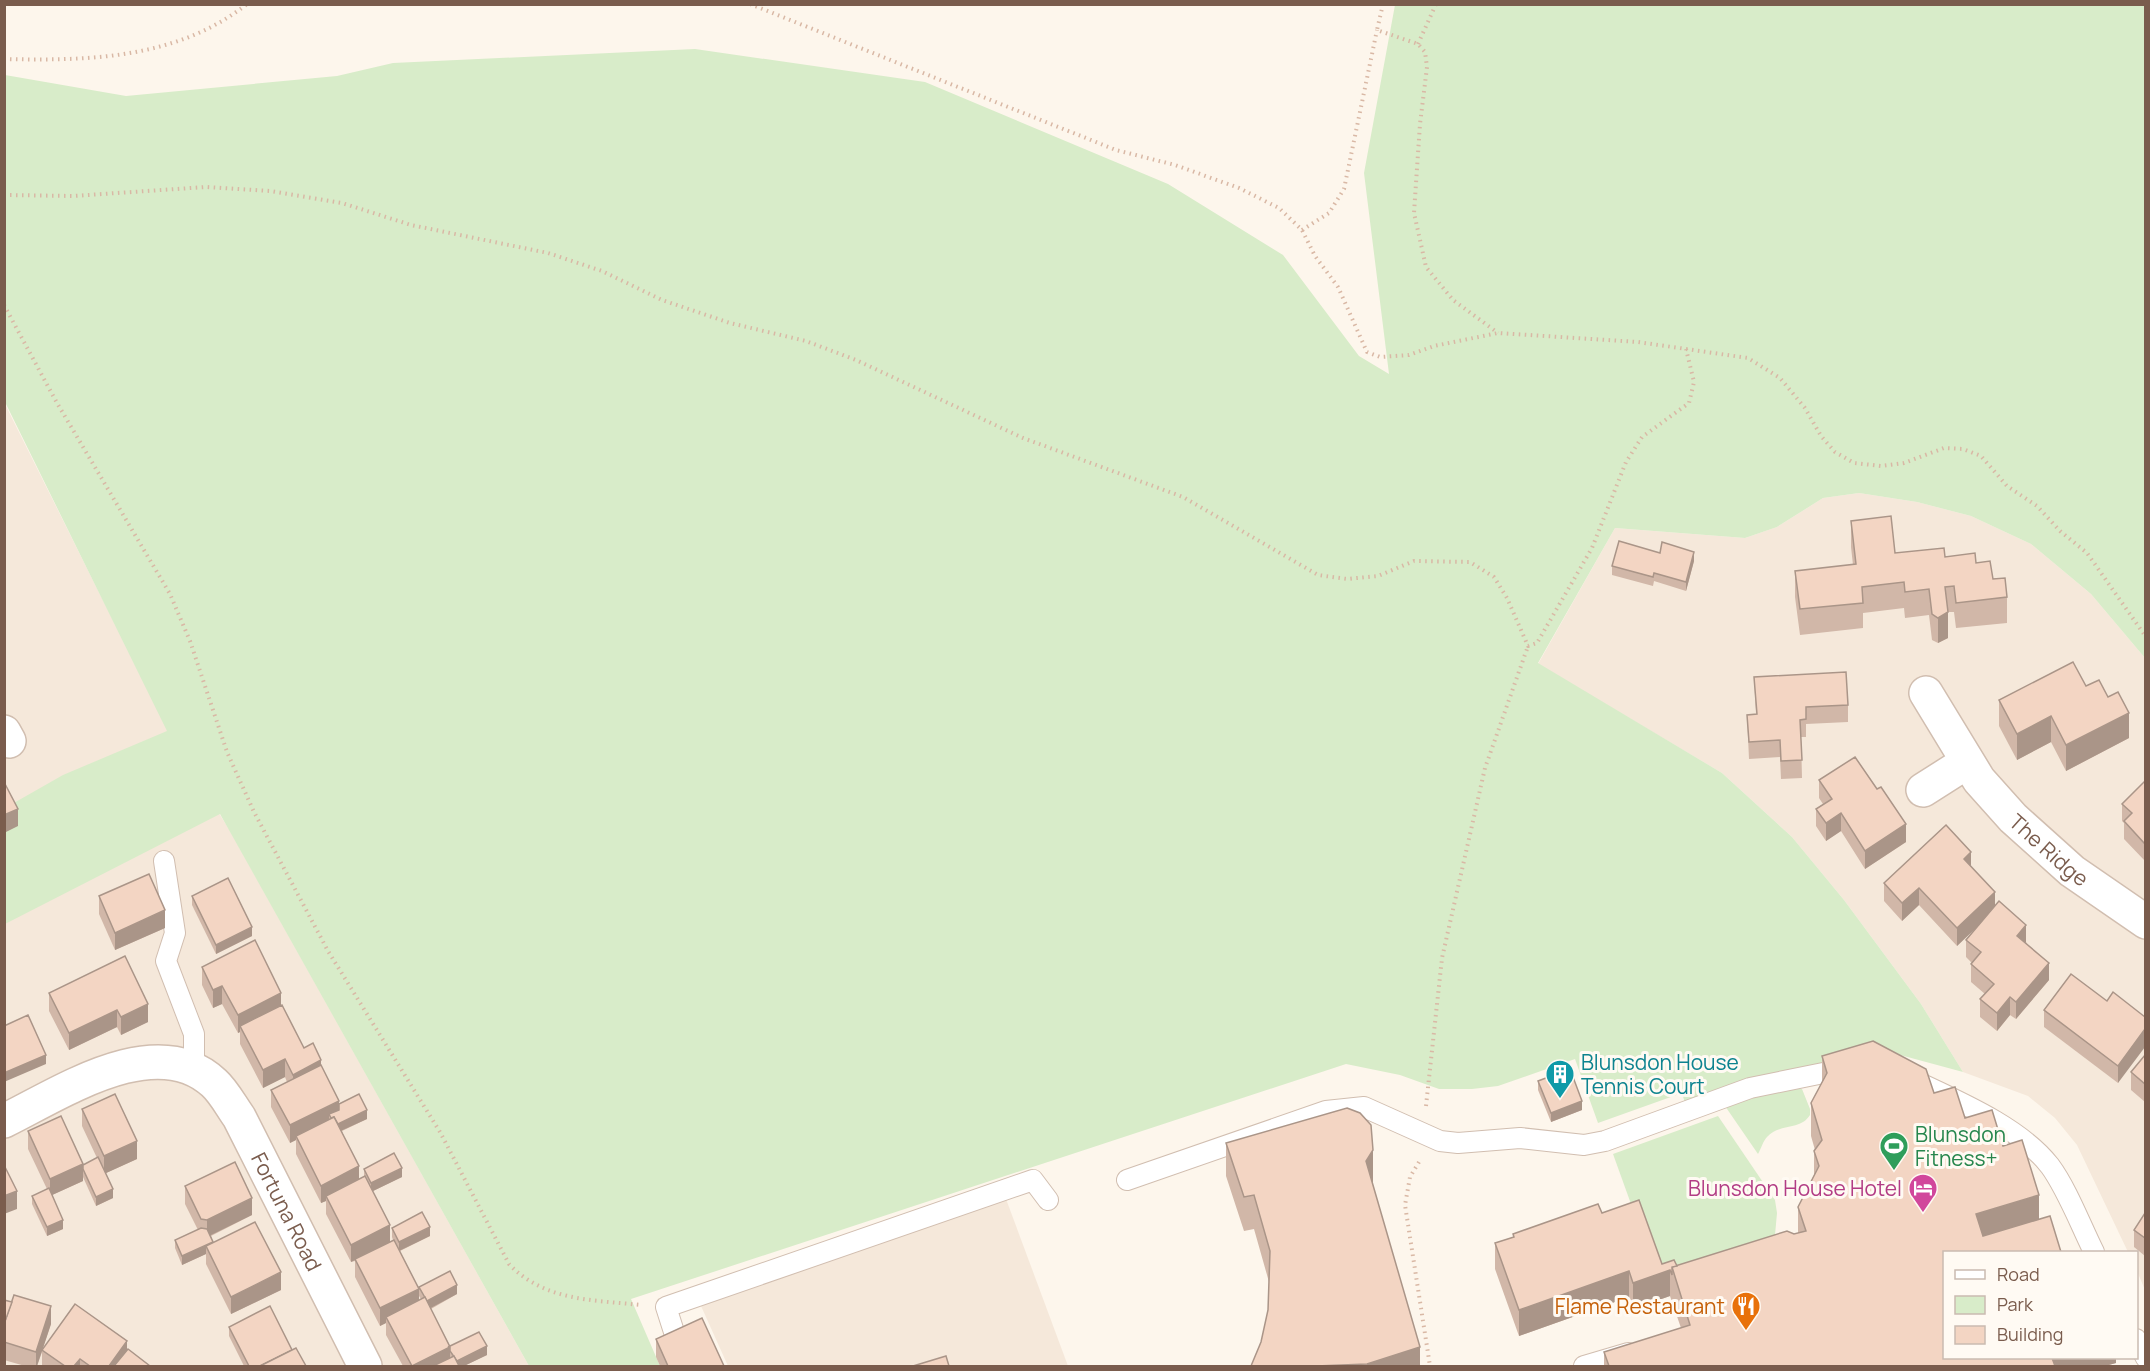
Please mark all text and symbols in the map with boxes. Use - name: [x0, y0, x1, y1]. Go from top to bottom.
- street label: The Ridge: [2003, 807, 2094, 892]
- place label: Blunsdon House Tennis Court: [1581, 1048, 1739, 1100]
- building icon: Blunsdon House Tennis Court: [1544, 1058, 1576, 1100]
- place label: Blunsdon Fitness+: [1915, 1120, 2006, 1172]
- sports icon: Blunsdon Fitness+: [1878, 1130, 1910, 1172]
- street label: Fortuna Road: [245, 1148, 329, 1276]
- hotel icon: Blunsdon House Hotel: [1907, 1172, 1939, 1214]
- place label: Blunsdon House Hotel: [1688, 1174, 1902, 1202]
- legend: [1943, 1251, 2138, 1359]
- text: Road: [1997, 1262, 2040, 1286]
- restaurant icon: Flame Restaurant: [1730, 1290, 1762, 1332]
- place label: Flame Restaurant: [1555, 1292, 1725, 1320]
- text: Park: [1997, 1292, 2034, 1316]
- text: Building: [1997, 1322, 2063, 1346]

